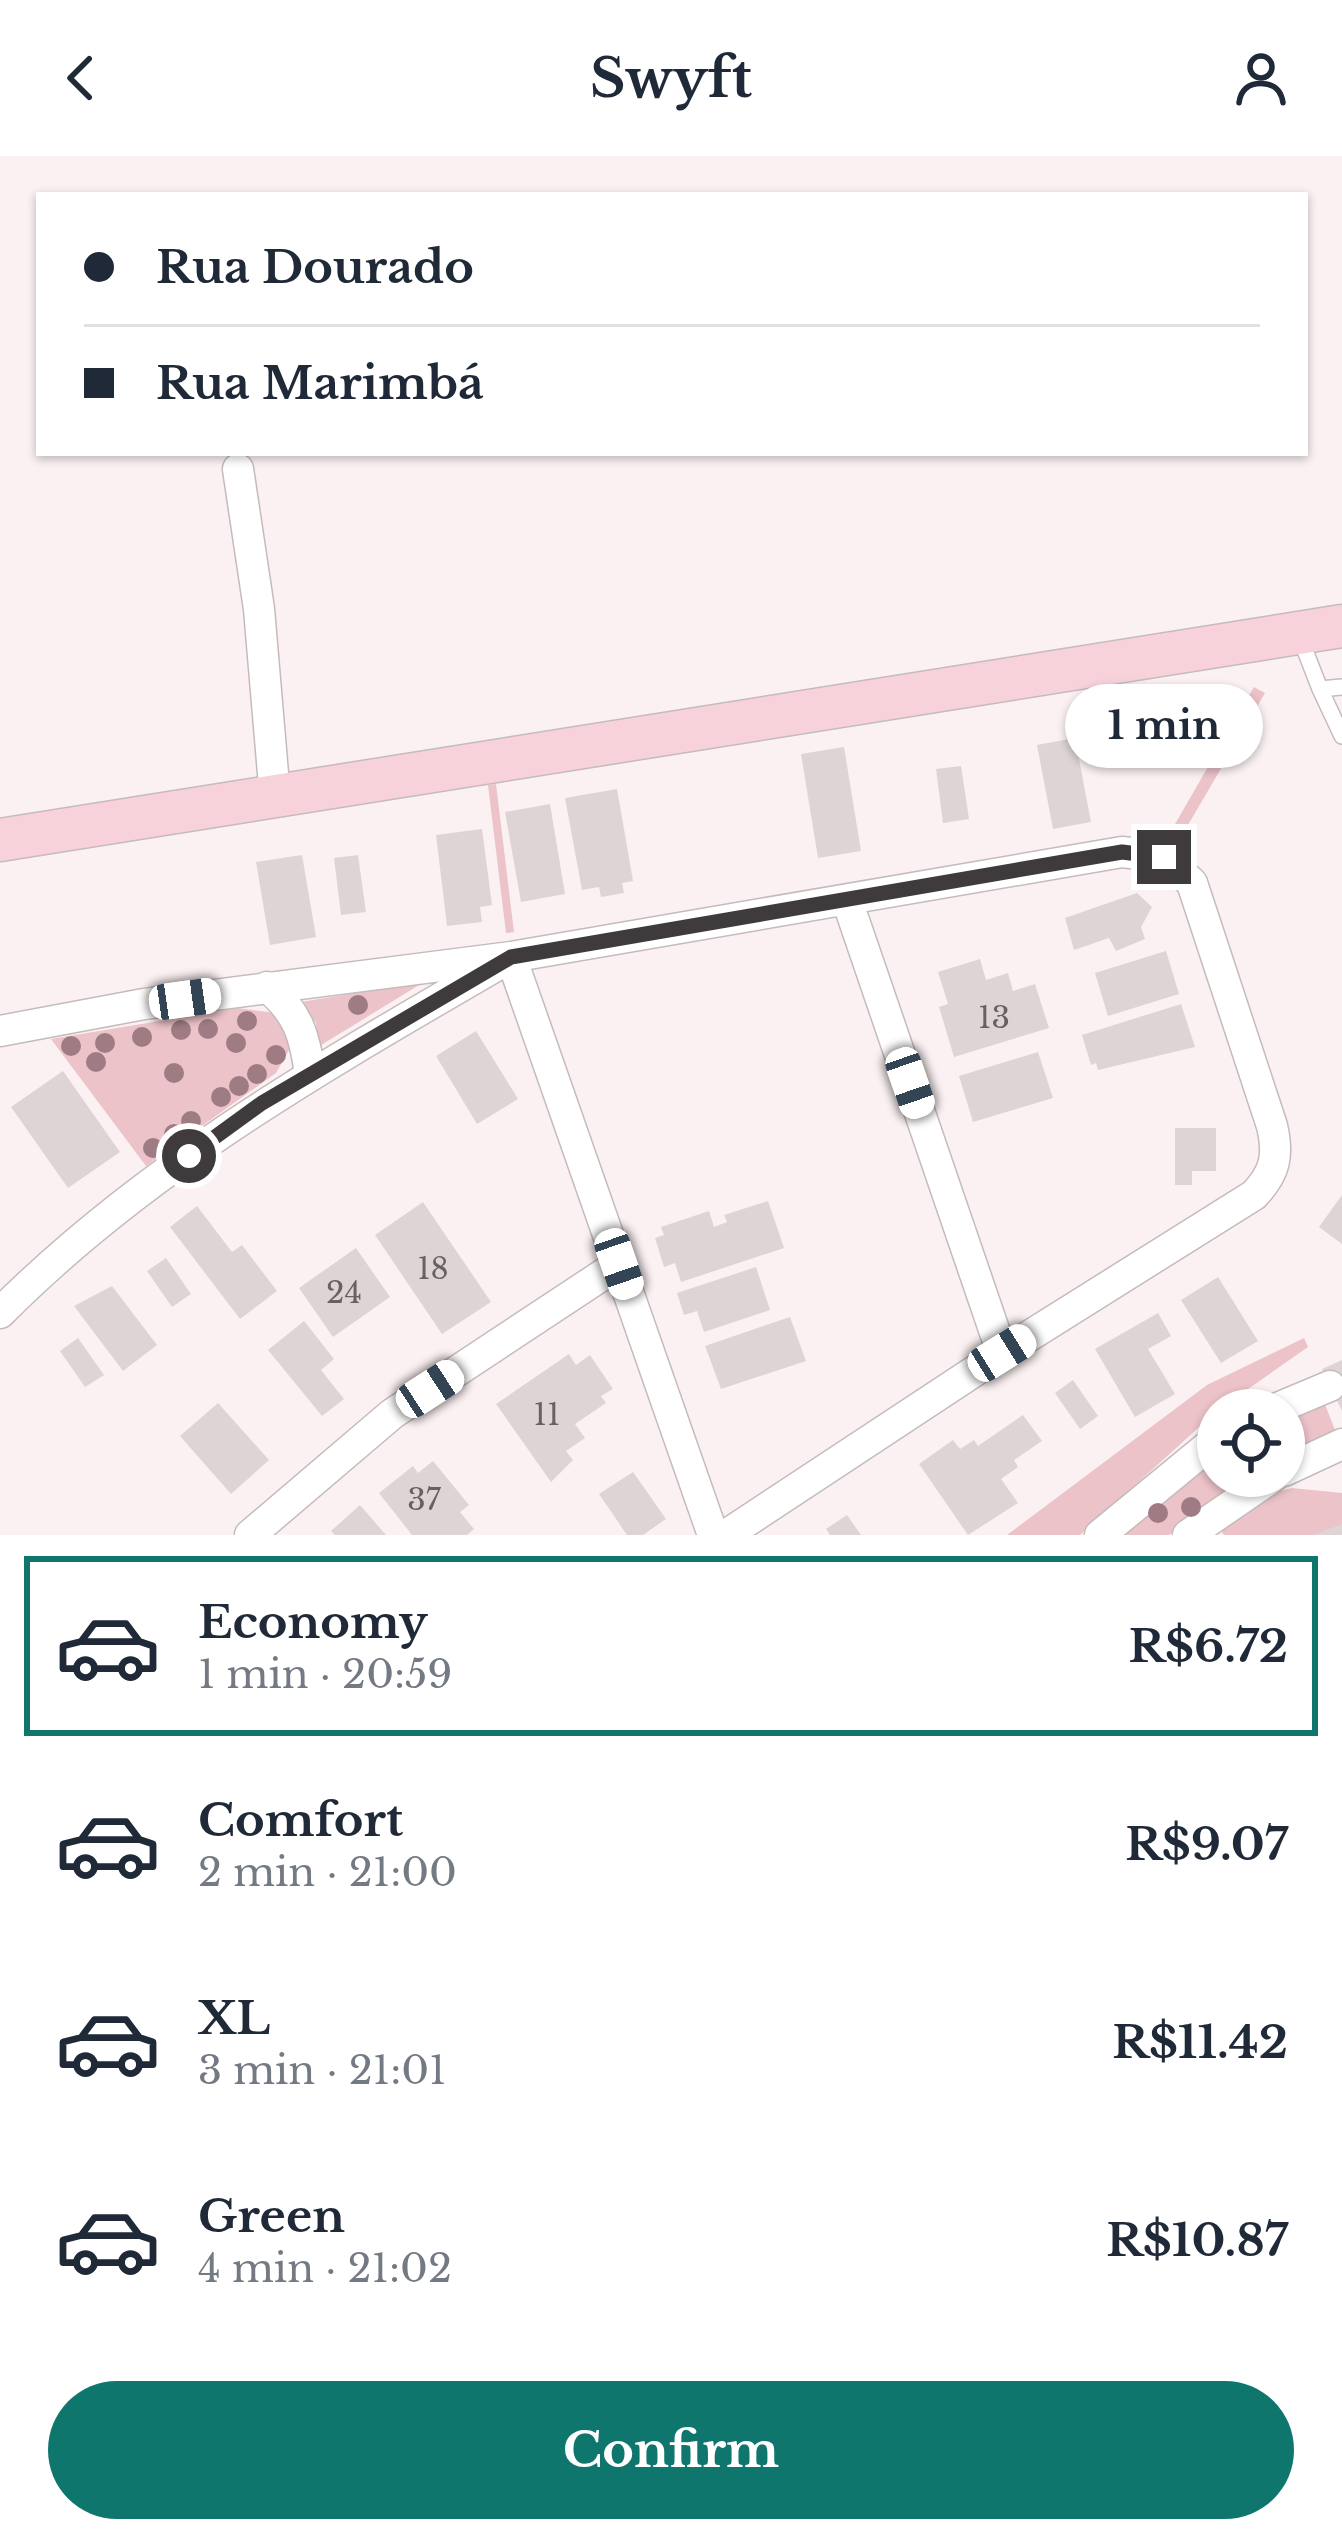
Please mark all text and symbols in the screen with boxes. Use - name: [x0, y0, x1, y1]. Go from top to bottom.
- icon: back: [48, 45, 114, 111]
- text: Swyft: [590, 45, 752, 112]
- icon: person: [1228, 45, 1294, 111]
- text: Rua Dourado: [156, 239, 474, 295]
- text: Rua Marimbá: [156, 355, 484, 411]
- callout: 1 min: [1065, 683, 1263, 767]
- text: 1 min: [1108, 701, 1220, 750]
- route end: [1137, 830, 1191, 884]
- car: [147, 976, 223, 1022]
- house number: 13: [978, 999, 1010, 1036]
- car: [881, 1043, 939, 1123]
- route start: [162, 1129, 216, 1183]
- car: [590, 1224, 648, 1304]
- house number: 18: [417, 1250, 449, 1287]
- house number: 24: [326, 1274, 362, 1311]
- car: [962, 1319, 1042, 1387]
- car: [390, 1354, 470, 1424]
- map controls: [1197, 1389, 1305, 1497]
- button: locate: [1197, 1389, 1305, 1497]
- house number: 11: [534, 1396, 560, 1433]
- house number: 37: [407, 1481, 442, 1518]
- icon: car: [54, 1592, 162, 1700]
- text: Economy: [198, 1594, 428, 1650]
- text: R$6.72: [1128, 1618, 1288, 1674]
- text: 1 min · 20:59: [198, 1650, 452, 1699]
- icon: car: [54, 1790, 162, 1898]
- text: Comfort: [198, 1792, 403, 1848]
- text: R$9.07: [1125, 1816, 1288, 1872]
- text: 2 min · 21:00: [198, 1848, 457, 1897]
- icon: car: [54, 1988, 162, 2096]
- text: XL: [198, 1990, 270, 2046]
- text: R$11.42: [1112, 2014, 1288, 2070]
- text: 3 min · 21:01: [198, 2046, 447, 2095]
- icon: car: [54, 2186, 162, 2294]
- text: Green: [198, 2188, 345, 2244]
- text: R$10.87: [1106, 2212, 1288, 2268]
- text: 4 min · 21:02: [198, 2244, 452, 2293]
- button: Confirm: [48, 2381, 1294, 2519]

